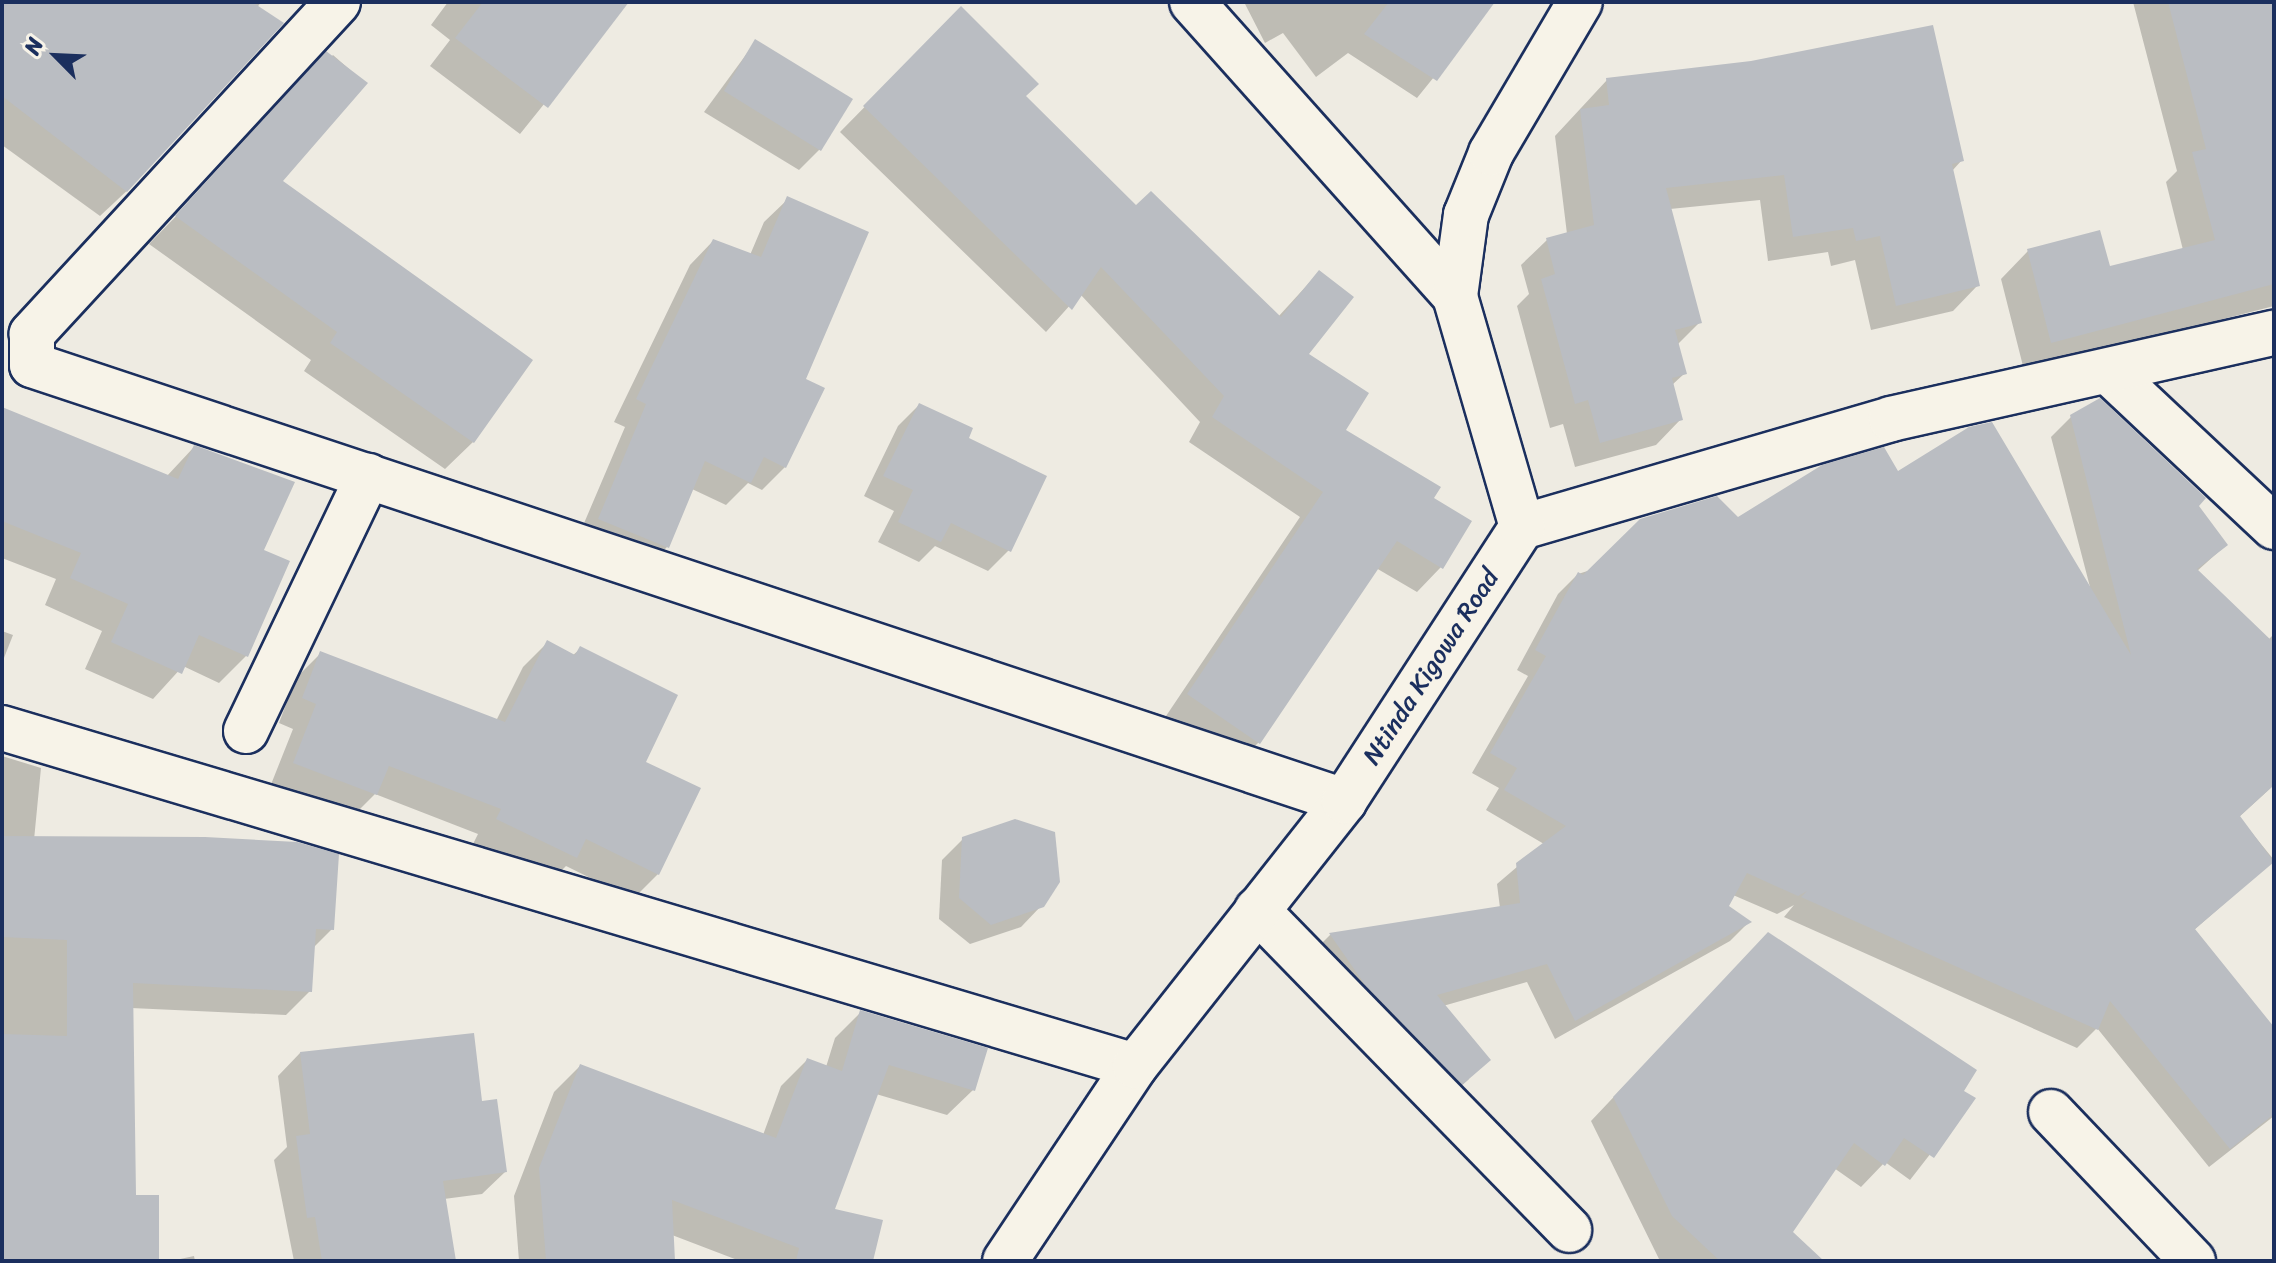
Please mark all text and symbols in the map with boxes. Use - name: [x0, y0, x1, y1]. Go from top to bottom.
- north arrow: [16, 16, 96, 96]
- text: N: [13, 31, 55, 61]
- street label: Ntinda Kigowa Road: [1356, 563, 1506, 771]

